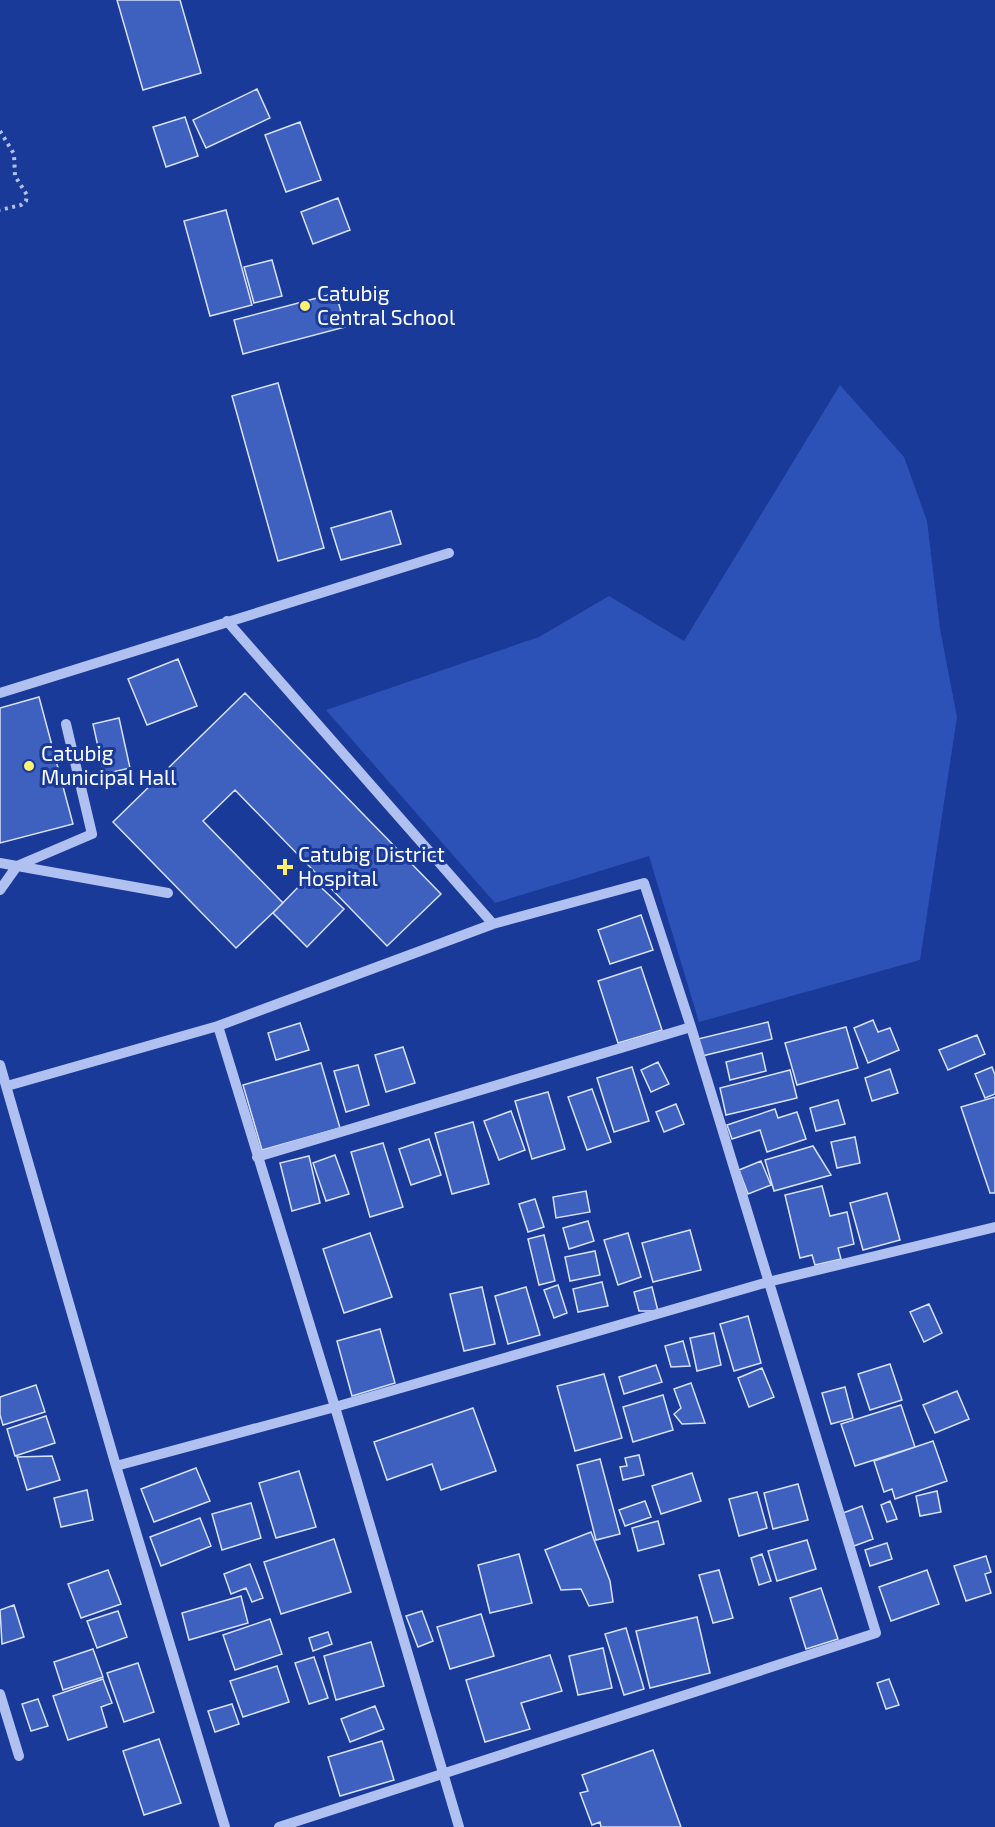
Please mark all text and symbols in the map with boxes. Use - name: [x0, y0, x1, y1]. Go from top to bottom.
- place label: Catubig Central School: [317, 280, 456, 329]
- marker: Catubig Central School: [298, 299, 312, 313]
- place label: Catubig Municipal Hall: [41, 740, 177, 789]
- marker: Catubig Municipal Hall: [22, 759, 36, 773]
- place label: Catubig District Hospital: [298, 841, 445, 890]
- marker: Catubig District Hospital: [276, 858, 294, 876]

